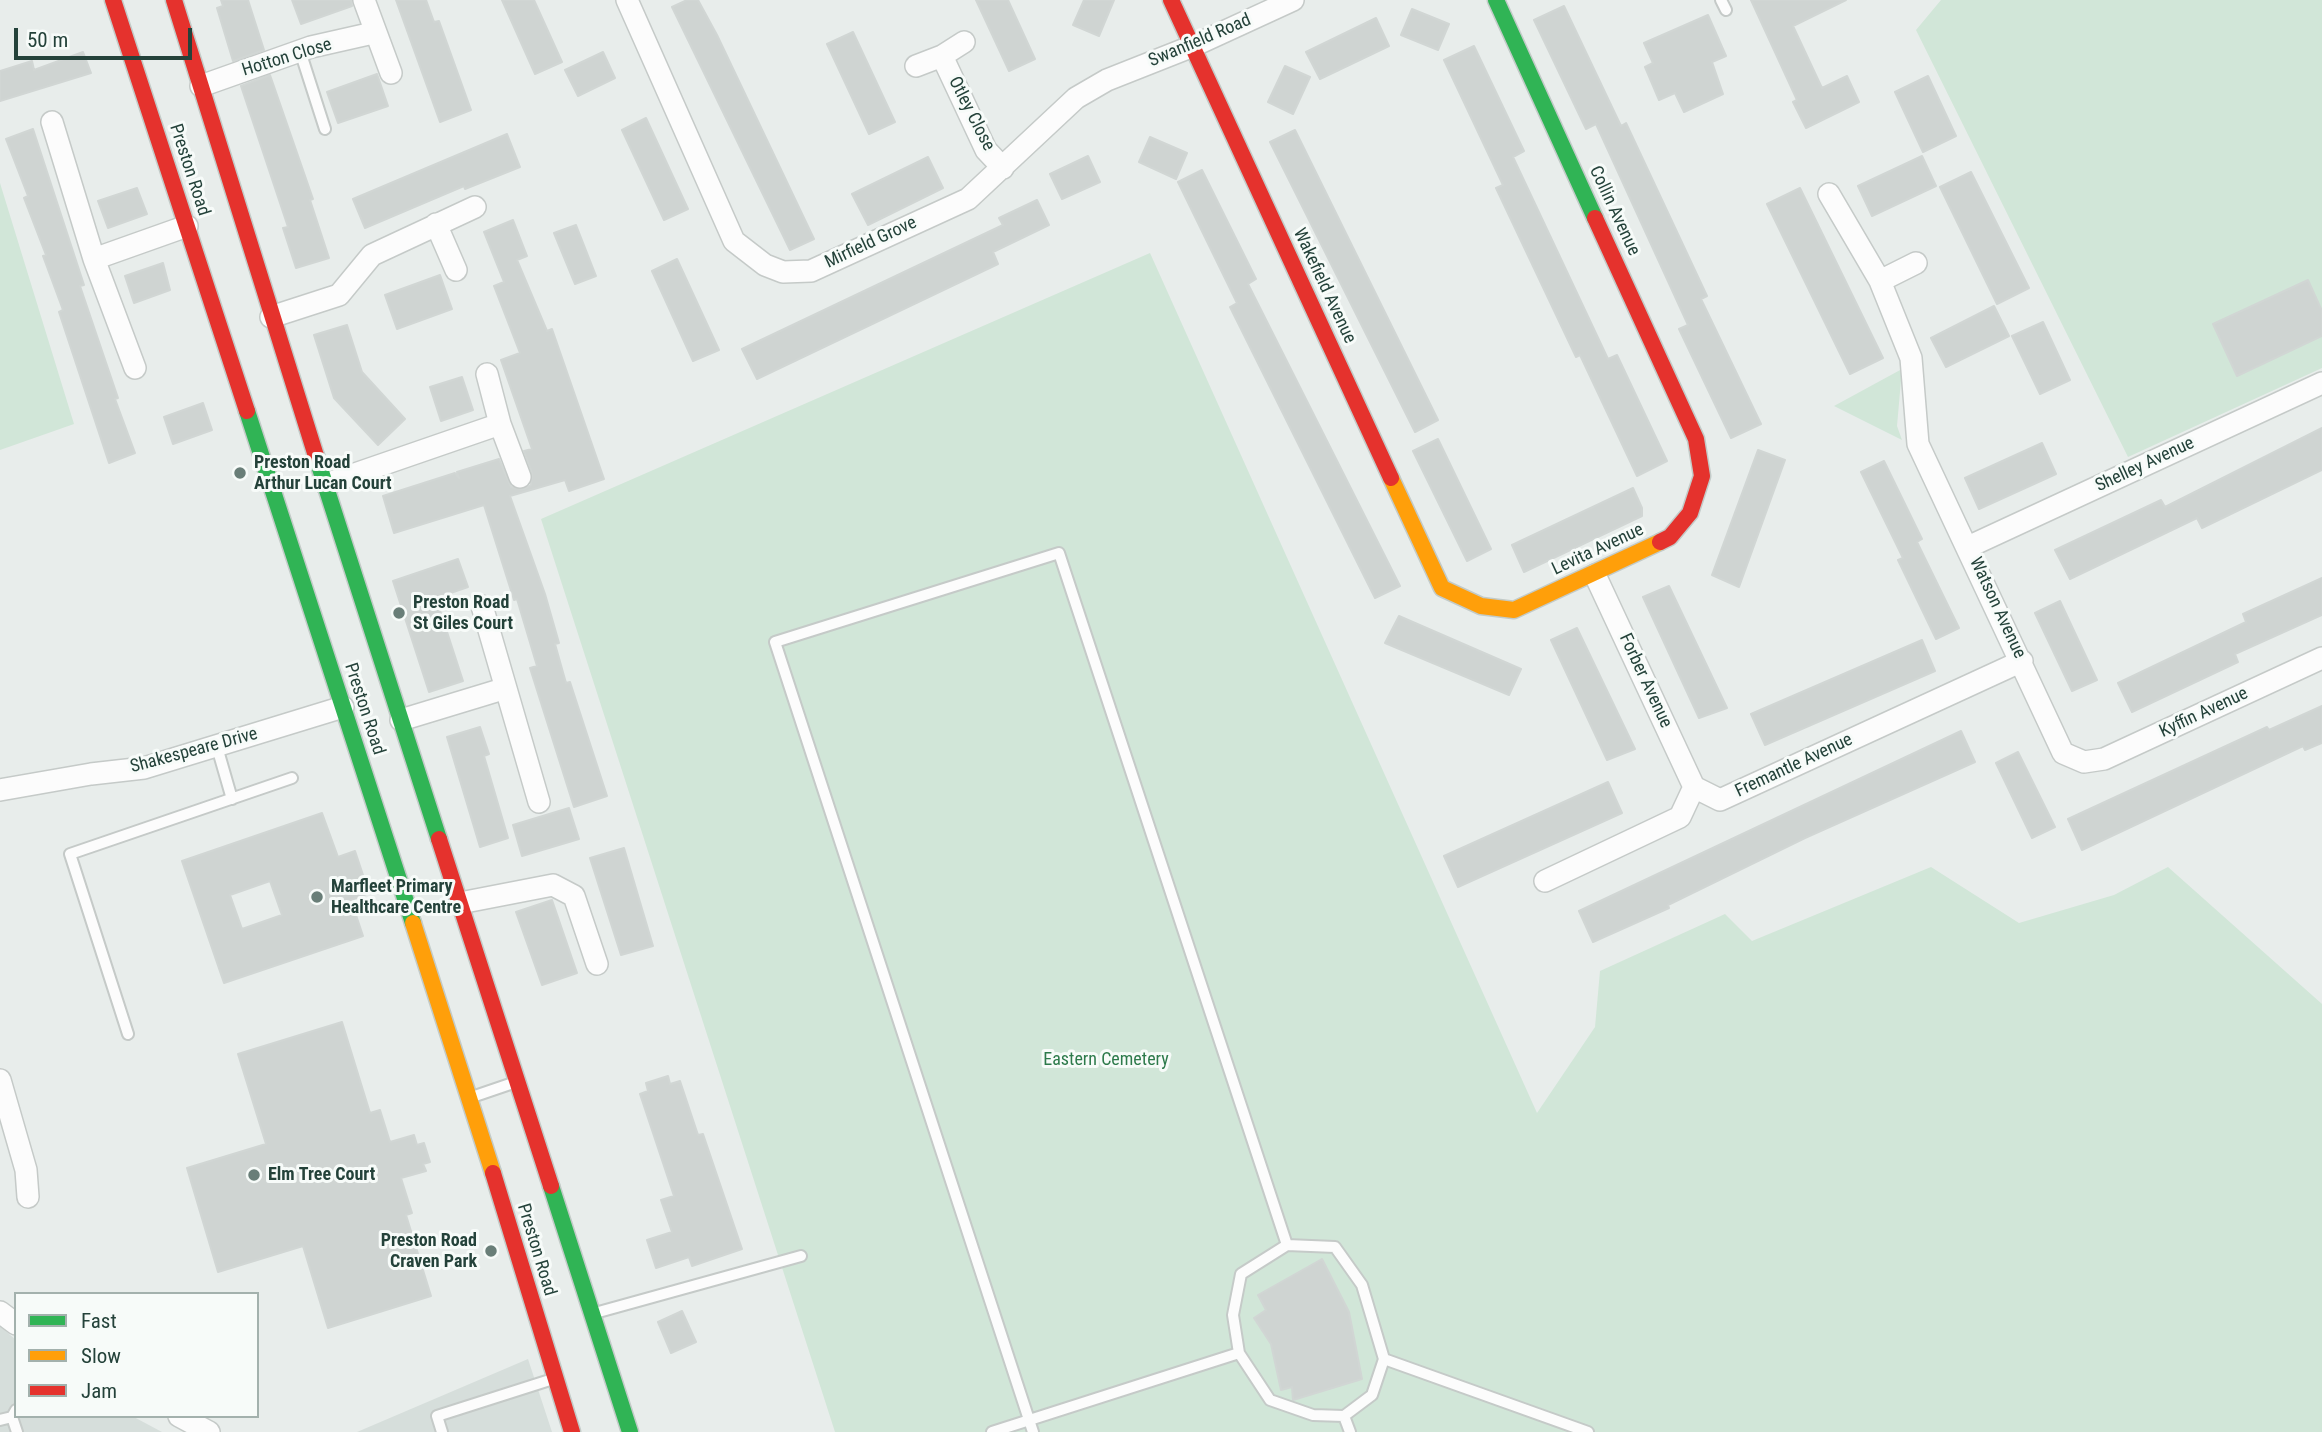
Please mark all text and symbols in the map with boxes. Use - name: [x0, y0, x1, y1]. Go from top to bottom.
- street label: Swanfield Road: [1146, 10, 1254, 72]
- scale bar: [18, 14, 196, 58]
- text: 50 m: [27, 28, 68, 52]
- street label: Hotton Close: [240, 34, 334, 82]
- street label: Otley Close: [943, 73, 999, 155]
- street label: Preston Road: [164, 121, 214, 219]
- street label: Collin Avenue: [1584, 163, 1644, 259]
- street label: Mirfield Grove: [822, 212, 920, 274]
- street label: Wakefield Avenue: [1288, 225, 1360, 347]
- street label: Shelley Avenue: [2092, 433, 2198, 497]
- place label: Preston Road Arthur Lucan Court: [254, 452, 392, 494]
- marker: Preston Road Arthur Lucan Court: [232, 465, 248, 481]
- street label: Levita Avenue: [1549, 519, 1647, 581]
- street label: Watson Avenue: [1964, 554, 2030, 662]
- place label: Preston Road St Giles Court: [413, 592, 513, 634]
- marker: Preston Road St Giles Court: [391, 605, 407, 621]
- street label: Forber Avenue: [1614, 630, 1676, 732]
- street label: Preston Road: [339, 660, 389, 758]
- street label: Kyffin Avenue: [2156, 683, 2252, 743]
- street label: Shakespeare Drive: [128, 724, 260, 778]
- street label: Fremantle Avenue: [1732, 729, 1856, 803]
- place label: Marfleet Primary Healthcare Centre: [331, 876, 461, 918]
- marker: Marfleet Primary Healthcare Centre: [309, 889, 325, 905]
- park label: Eastern Cemetery: [1043, 1049, 1169, 1071]
- place label: Elm Tree Court: [268, 1164, 375, 1186]
- marker: Elm Tree Court: [246, 1167, 262, 1183]
- street label: Preston Road: [512, 1201, 560, 1299]
- place label: Preston Road Craven Park: [381, 1230, 477, 1272]
- marker: Preston Road Craven Park: [483, 1243, 499, 1259]
- legend: [14, 1292, 259, 1418]
- text: Fast: [81, 1309, 117, 1333]
- text: Slow: [81, 1344, 121, 1368]
- text: Jam: [81, 1379, 117, 1403]

